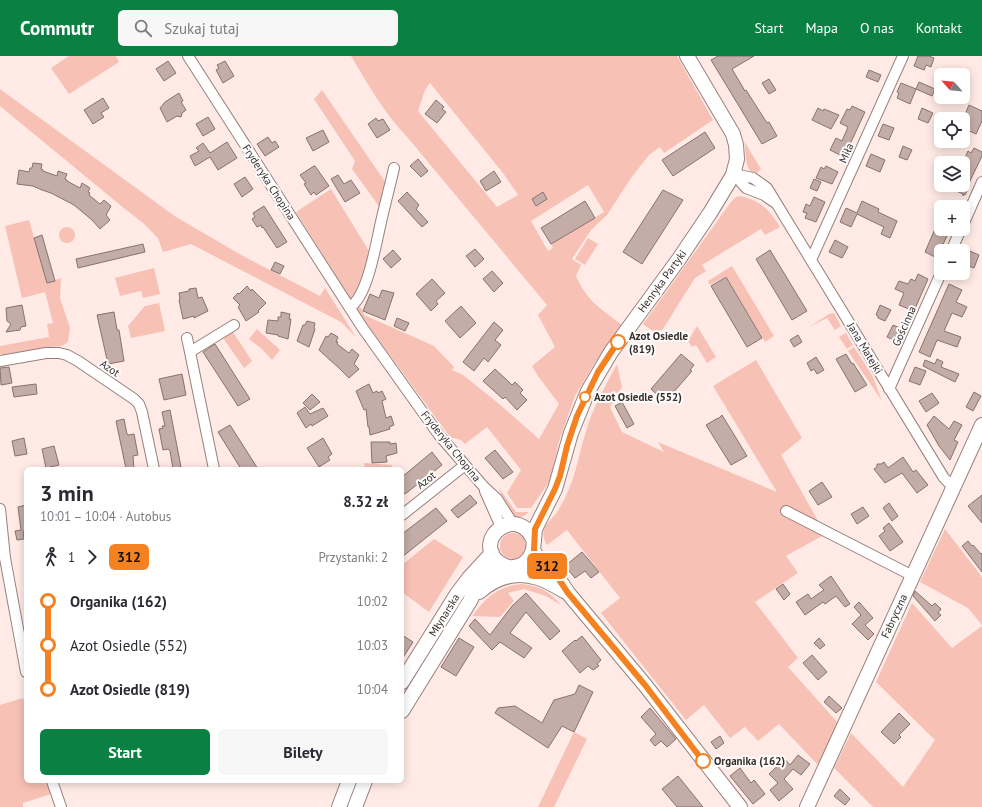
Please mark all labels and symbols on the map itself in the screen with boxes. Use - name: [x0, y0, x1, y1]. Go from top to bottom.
- north arrow: [934, 68, 970, 104]
- street label: Miła: [835, 141, 857, 165]
- street label: Fryderyka Chopina: [239, 142, 299, 222]
- street label: Henryka Partyki: [635, 247, 689, 315]
- street label: Gościnna: [889, 304, 919, 348]
- street label: Jana Matejki: [844, 319, 886, 376]
- place label: Azot Osiedle (819): [629, 329, 689, 356]
- marker: Azot Osiedle (819): [610, 334, 626, 350]
- street label: Azot: [98, 356, 123, 380]
- place label: Azot Osiedle (552): [594, 390, 682, 404]
- marker: Azot Osiedle (552): [579, 391, 591, 403]
- street label: Fryderyka Chopina: [418, 408, 484, 484]
- street label: Azot: [414, 468, 439, 492]
- line badge: 312: [524, 553, 570, 579]
- street label: Młynarska: [425, 591, 463, 639]
- street label: Fabryczna: [878, 592, 910, 640]
- marker: Organika (162): [695, 753, 711, 769]
- place label: Organika (162): [714, 754, 785, 768]

